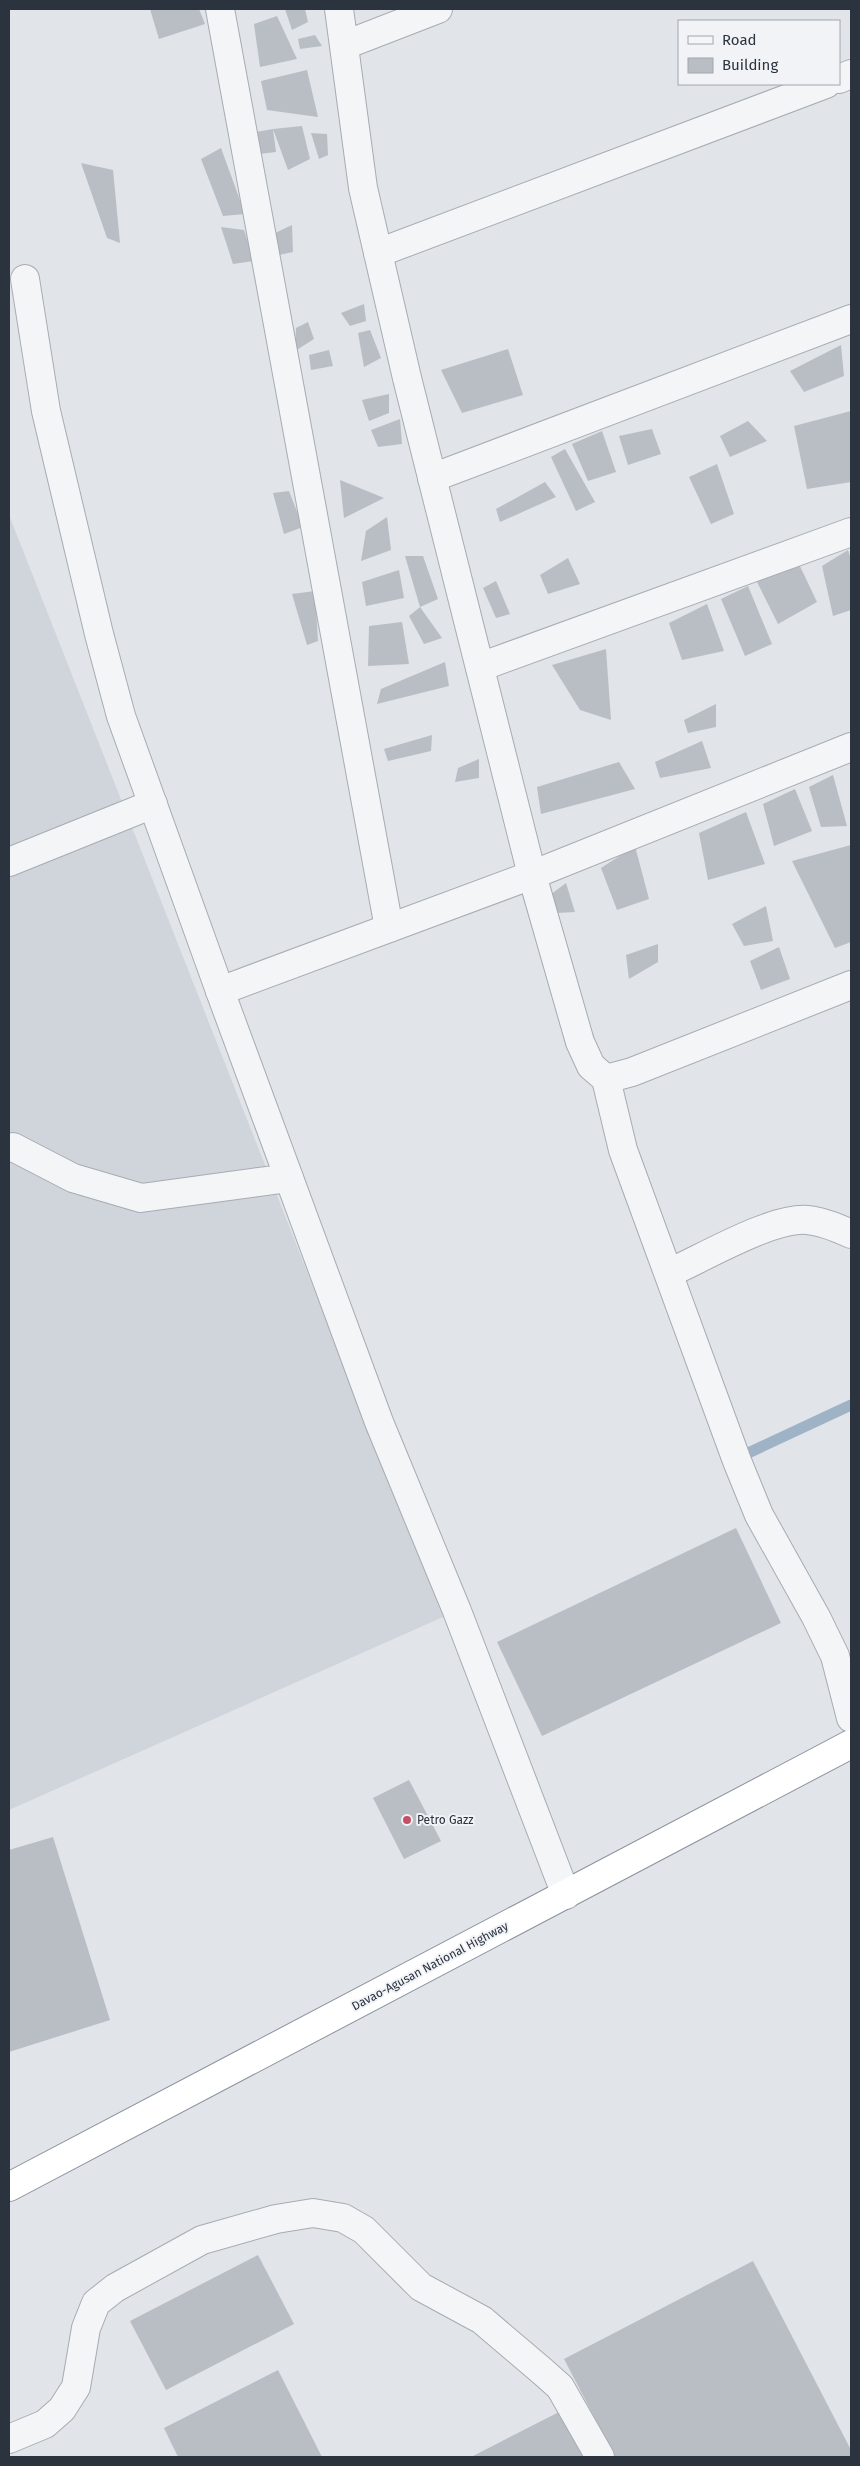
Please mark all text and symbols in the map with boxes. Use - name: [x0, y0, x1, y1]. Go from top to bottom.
- legend: [678, 20, 840, 85]
- text: Road: [722, 31, 757, 49]
- text: Building: [722, 56, 778, 74]
- place label: Petro Gazz: [417, 1813, 474, 1827]
- marker: Petro Gazz: [401, 1814, 413, 1826]
- street label: Davao-Agusan National Highway: [349, 1919, 511, 2013]

